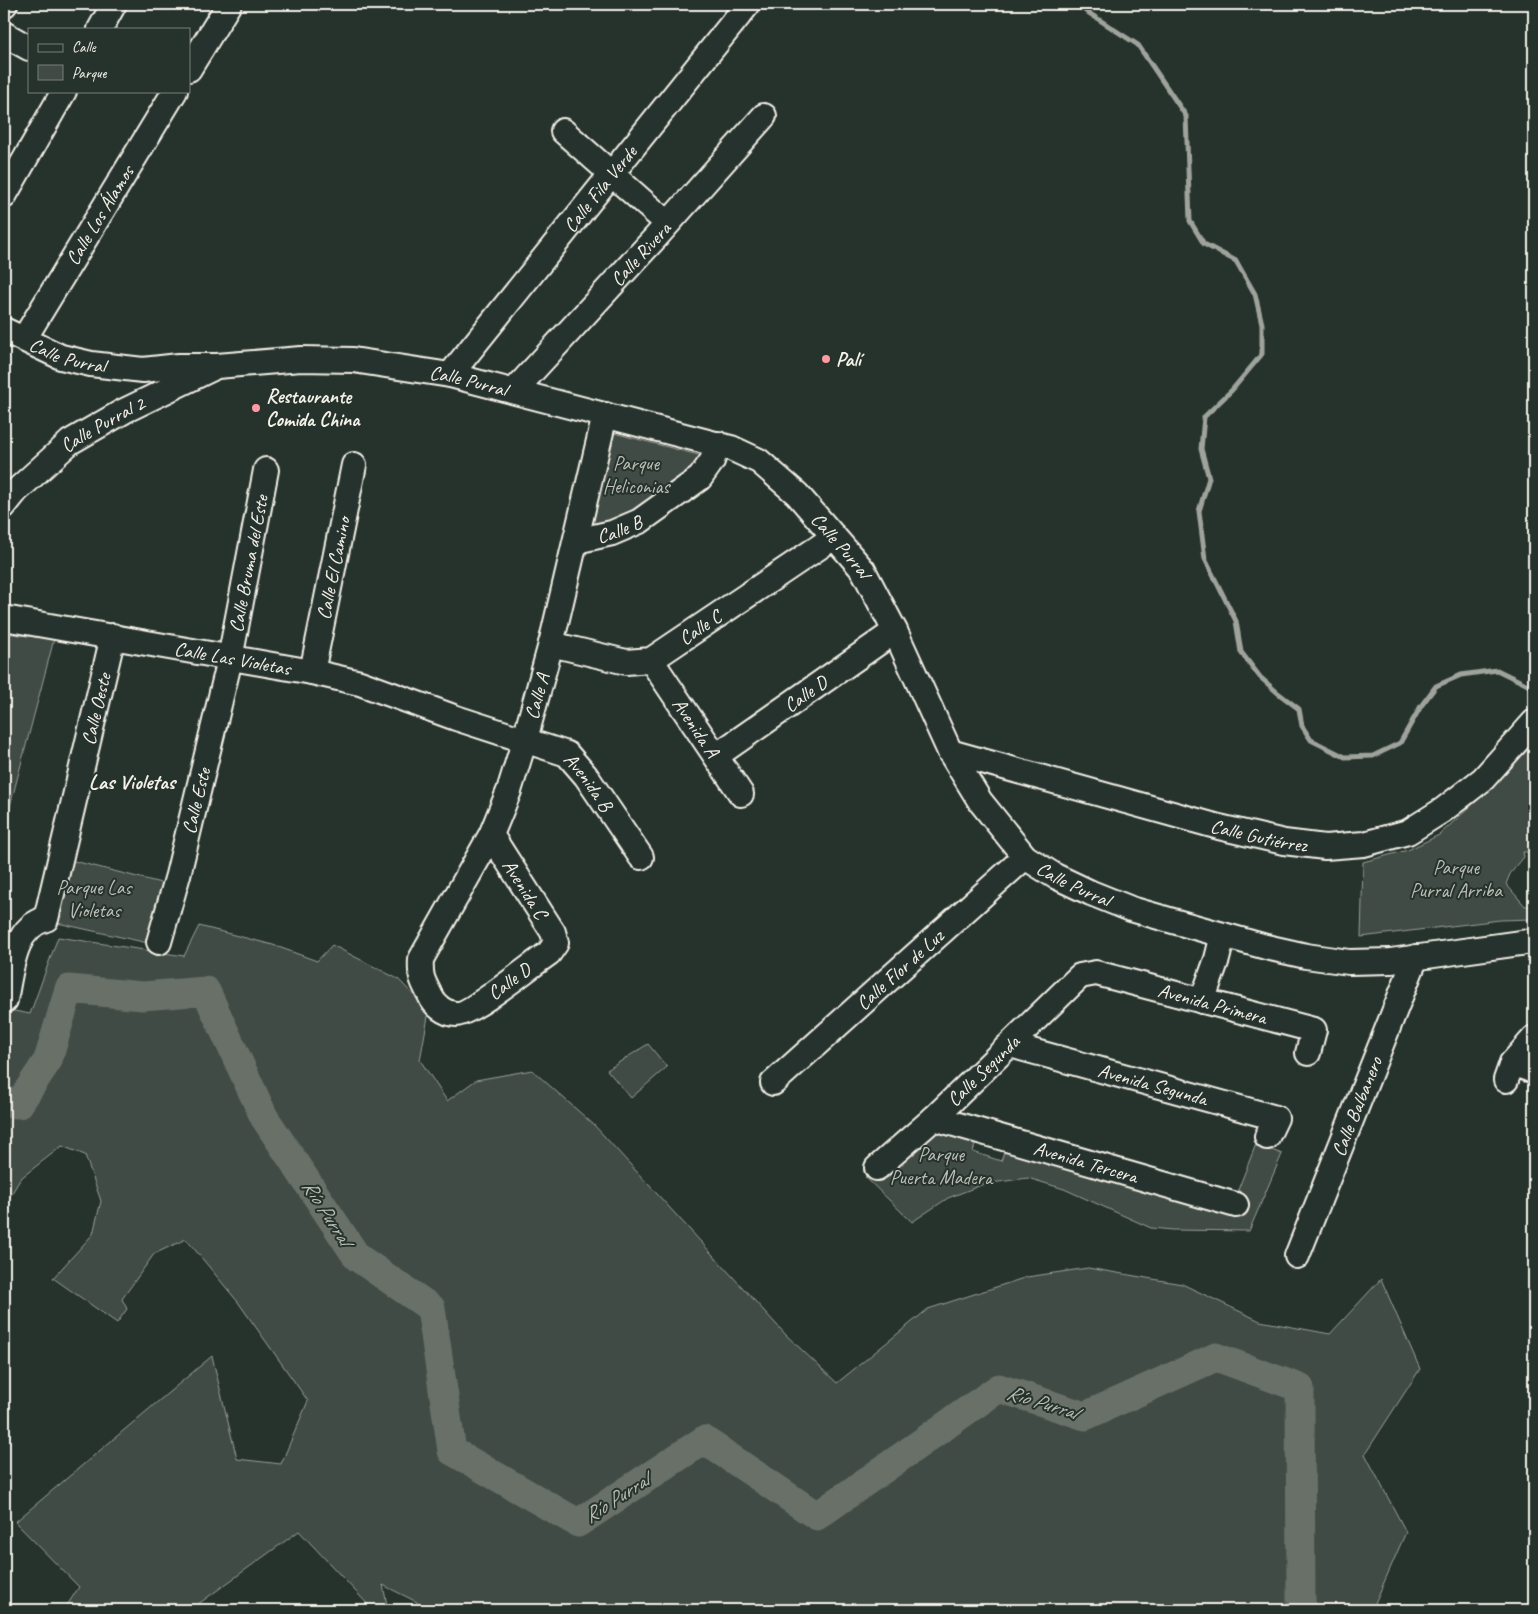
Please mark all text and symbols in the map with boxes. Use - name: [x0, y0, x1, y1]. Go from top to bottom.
- legend: [28, 28, 190, 92]
- text: Calle: [72, 38, 97, 57]
- text: Parque: [72, 64, 108, 83]
- street label: Calle Fila Verde: [558, 139, 643, 237]
- street label: Calle Los Álamos: [60, 159, 141, 270]
- street label: Calle Rivera: [605, 215, 678, 292]
- street label: Calle Purral: [25, 332, 111, 379]
- place label: Palí: [836, 347, 865, 372]
- marker: Palí: [820, 353, 832, 365]
- street label: Calle Purral: [428, 360, 513, 403]
- place label: Restaurante Comida China: [266, 384, 361, 432]
- street label: Calle Purral 2: [55, 390, 150, 458]
- marker: Restaurante Comida China: [250, 402, 262, 414]
- park label: Parque Heliconias: [603, 451, 672, 499]
- street label: Calle Bruma del Este: [223, 491, 274, 634]
- street label: Calle Purral: [806, 507, 878, 585]
- street label: Calle B: [595, 509, 648, 549]
- street label: Calle El Camino: [311, 513, 357, 622]
- street label: Calle C: [674, 603, 728, 651]
- street label: Calle Las Violetas: [172, 636, 295, 681]
- street label: Calle Oeste: [76, 669, 117, 747]
- street label: Calle D: [779, 669, 834, 718]
- street label: Calle A: [519, 670, 556, 722]
- street label: Avenida A: [667, 693, 725, 763]
- street label: Avenida B: [558, 747, 619, 817]
- street label: Calle Este: [176, 764, 217, 836]
- district label: Las Violetas: [89, 769, 178, 795]
- street label: Calle Gutiérrez: [1208, 813, 1310, 858]
- street label: Avenida C: [497, 855, 555, 926]
- park label: Parque Purral Arriba: [1410, 855, 1503, 903]
- street label: Calle Purral: [1032, 856, 1117, 914]
- park label: Parque Las Violetas: [57, 875, 134, 923]
- street label: Calle Flor de Luz: [851, 923, 950, 1016]
- street label: Calle D: [483, 956, 537, 1006]
- street label: Avenida Primera: [1155, 978, 1271, 1031]
- street label: Calle Segunda: [942, 1028, 1026, 1112]
- street label: Calle Balbanero: [1326, 1052, 1388, 1160]
- street label: Avenida Segunda: [1095, 1058, 1212, 1112]
- street label: Avenida Tercera: [1031, 1135, 1142, 1190]
- park label: Parque Puerta Madera: [890, 1142, 994, 1190]
- water label: Río Purral: [296, 1175, 361, 1255]
- water label: Río Purral: [1004, 1379, 1087, 1427]
- water label: Río Purral: [579, 1464, 659, 1529]

